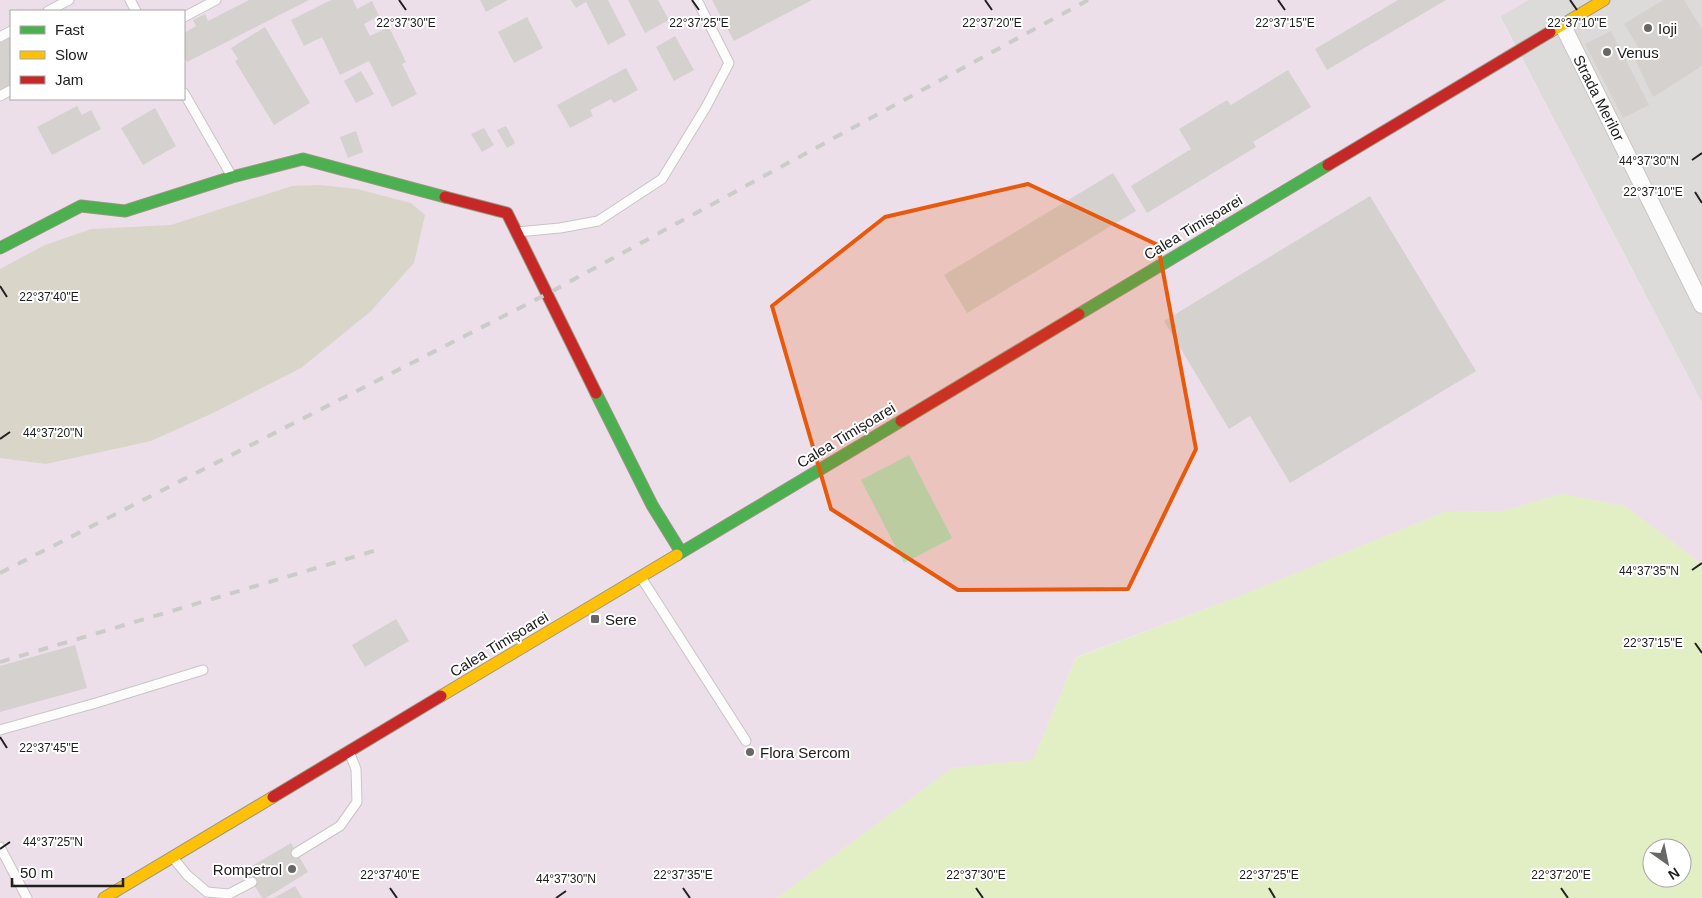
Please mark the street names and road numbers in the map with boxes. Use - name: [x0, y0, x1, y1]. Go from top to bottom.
- street label: Strada Merilor: [1570, 52, 1628, 144]
- street label: Calea Timișoarei: [1141, 191, 1245, 263]
- street label: Calea Timișoarei: [794, 399, 898, 471]
- street label: Calea Timișoarei: [447, 608, 551, 680]

